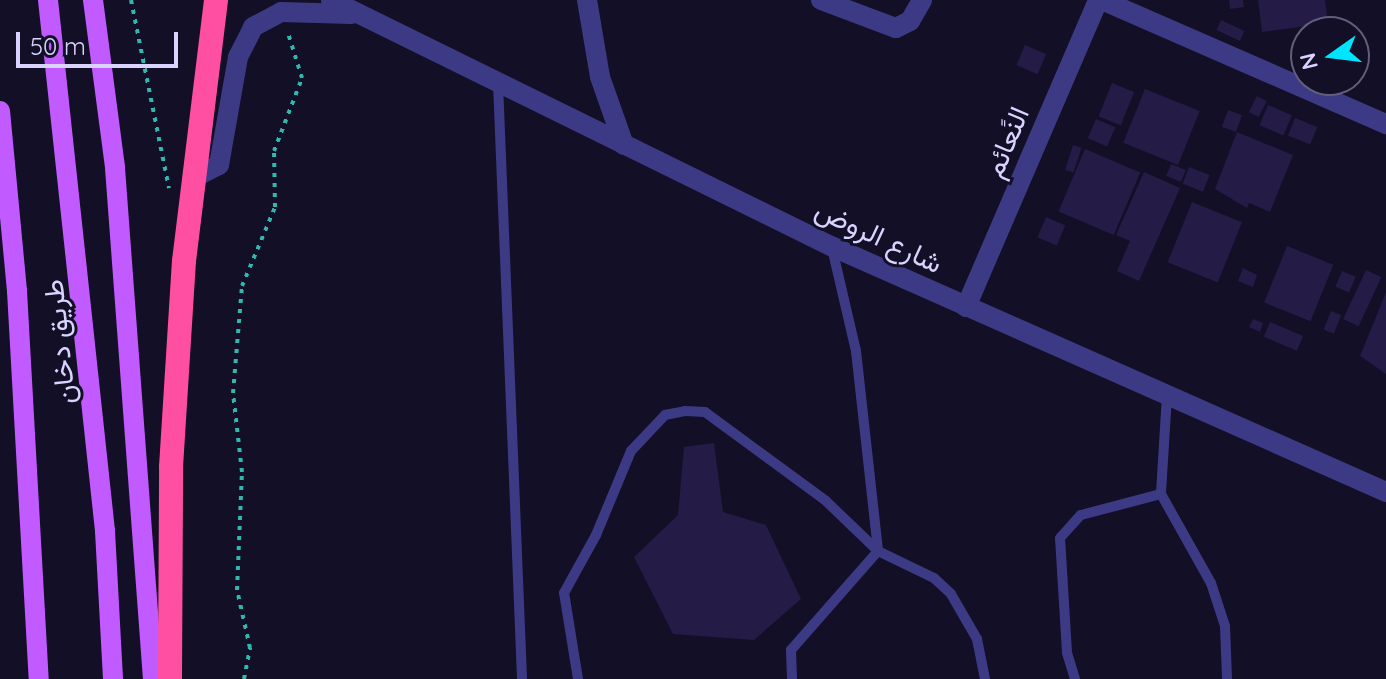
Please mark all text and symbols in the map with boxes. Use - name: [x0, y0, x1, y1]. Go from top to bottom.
- scale bar: [20, 16, 182, 66]
- north arrow: [1290, 16, 1370, 96]
- text: 50 m: [30, 31, 86, 61]
- text: N: [1293, 50, 1324, 73]
- street label: النًعائم: [976, 102, 1036, 182]
- street label: شارع الروض: [810, 192, 948, 280]
- street label: طريق دخان: [36, 278, 82, 406]

